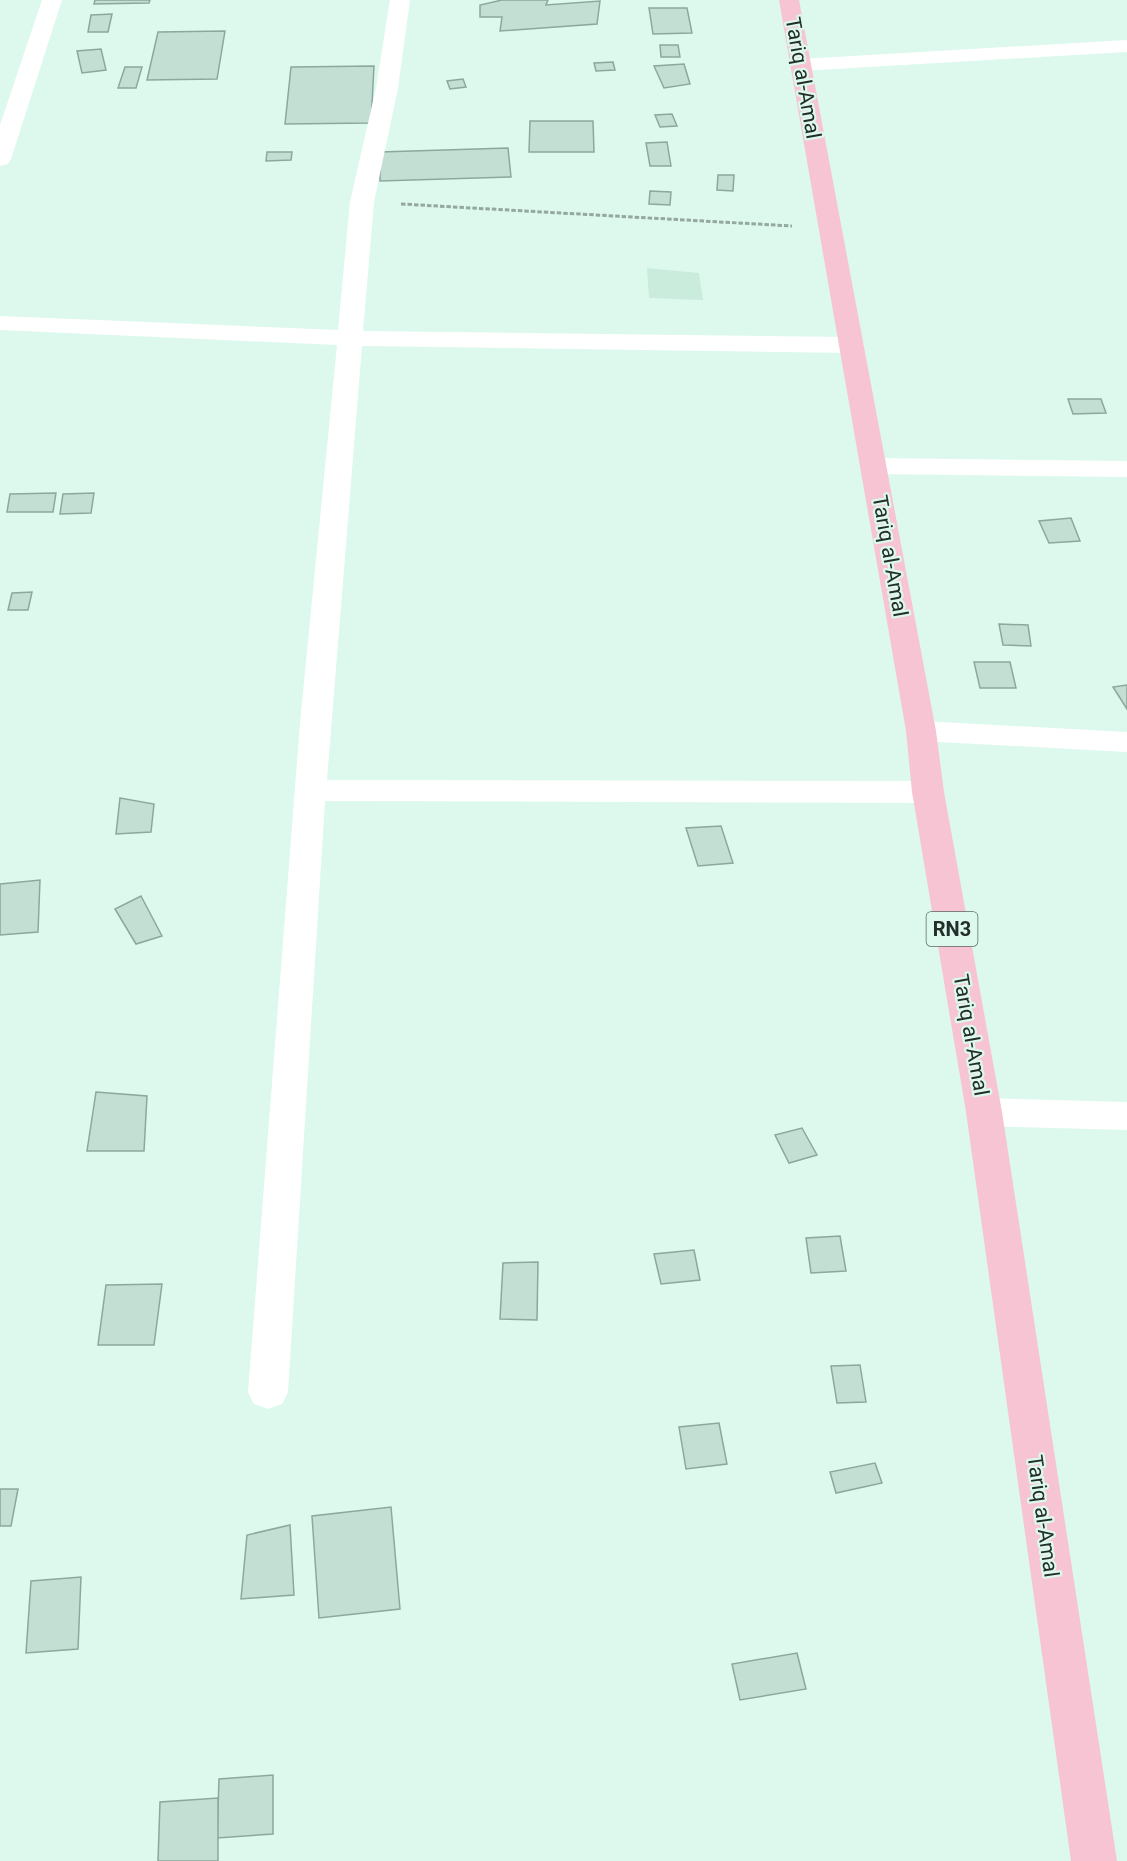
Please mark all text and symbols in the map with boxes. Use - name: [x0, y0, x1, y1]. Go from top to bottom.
- street label: Tariq al-Amal: [780, 15, 826, 141]
- street label: Tariq al-Amal: [867, 493, 913, 619]
- road number: RN3: [926, 912, 978, 946]
- street label: Tariq al-Amal: [948, 972, 994, 1098]
- street label: Tariq al-Amal: [1023, 1453, 1063, 1579]

